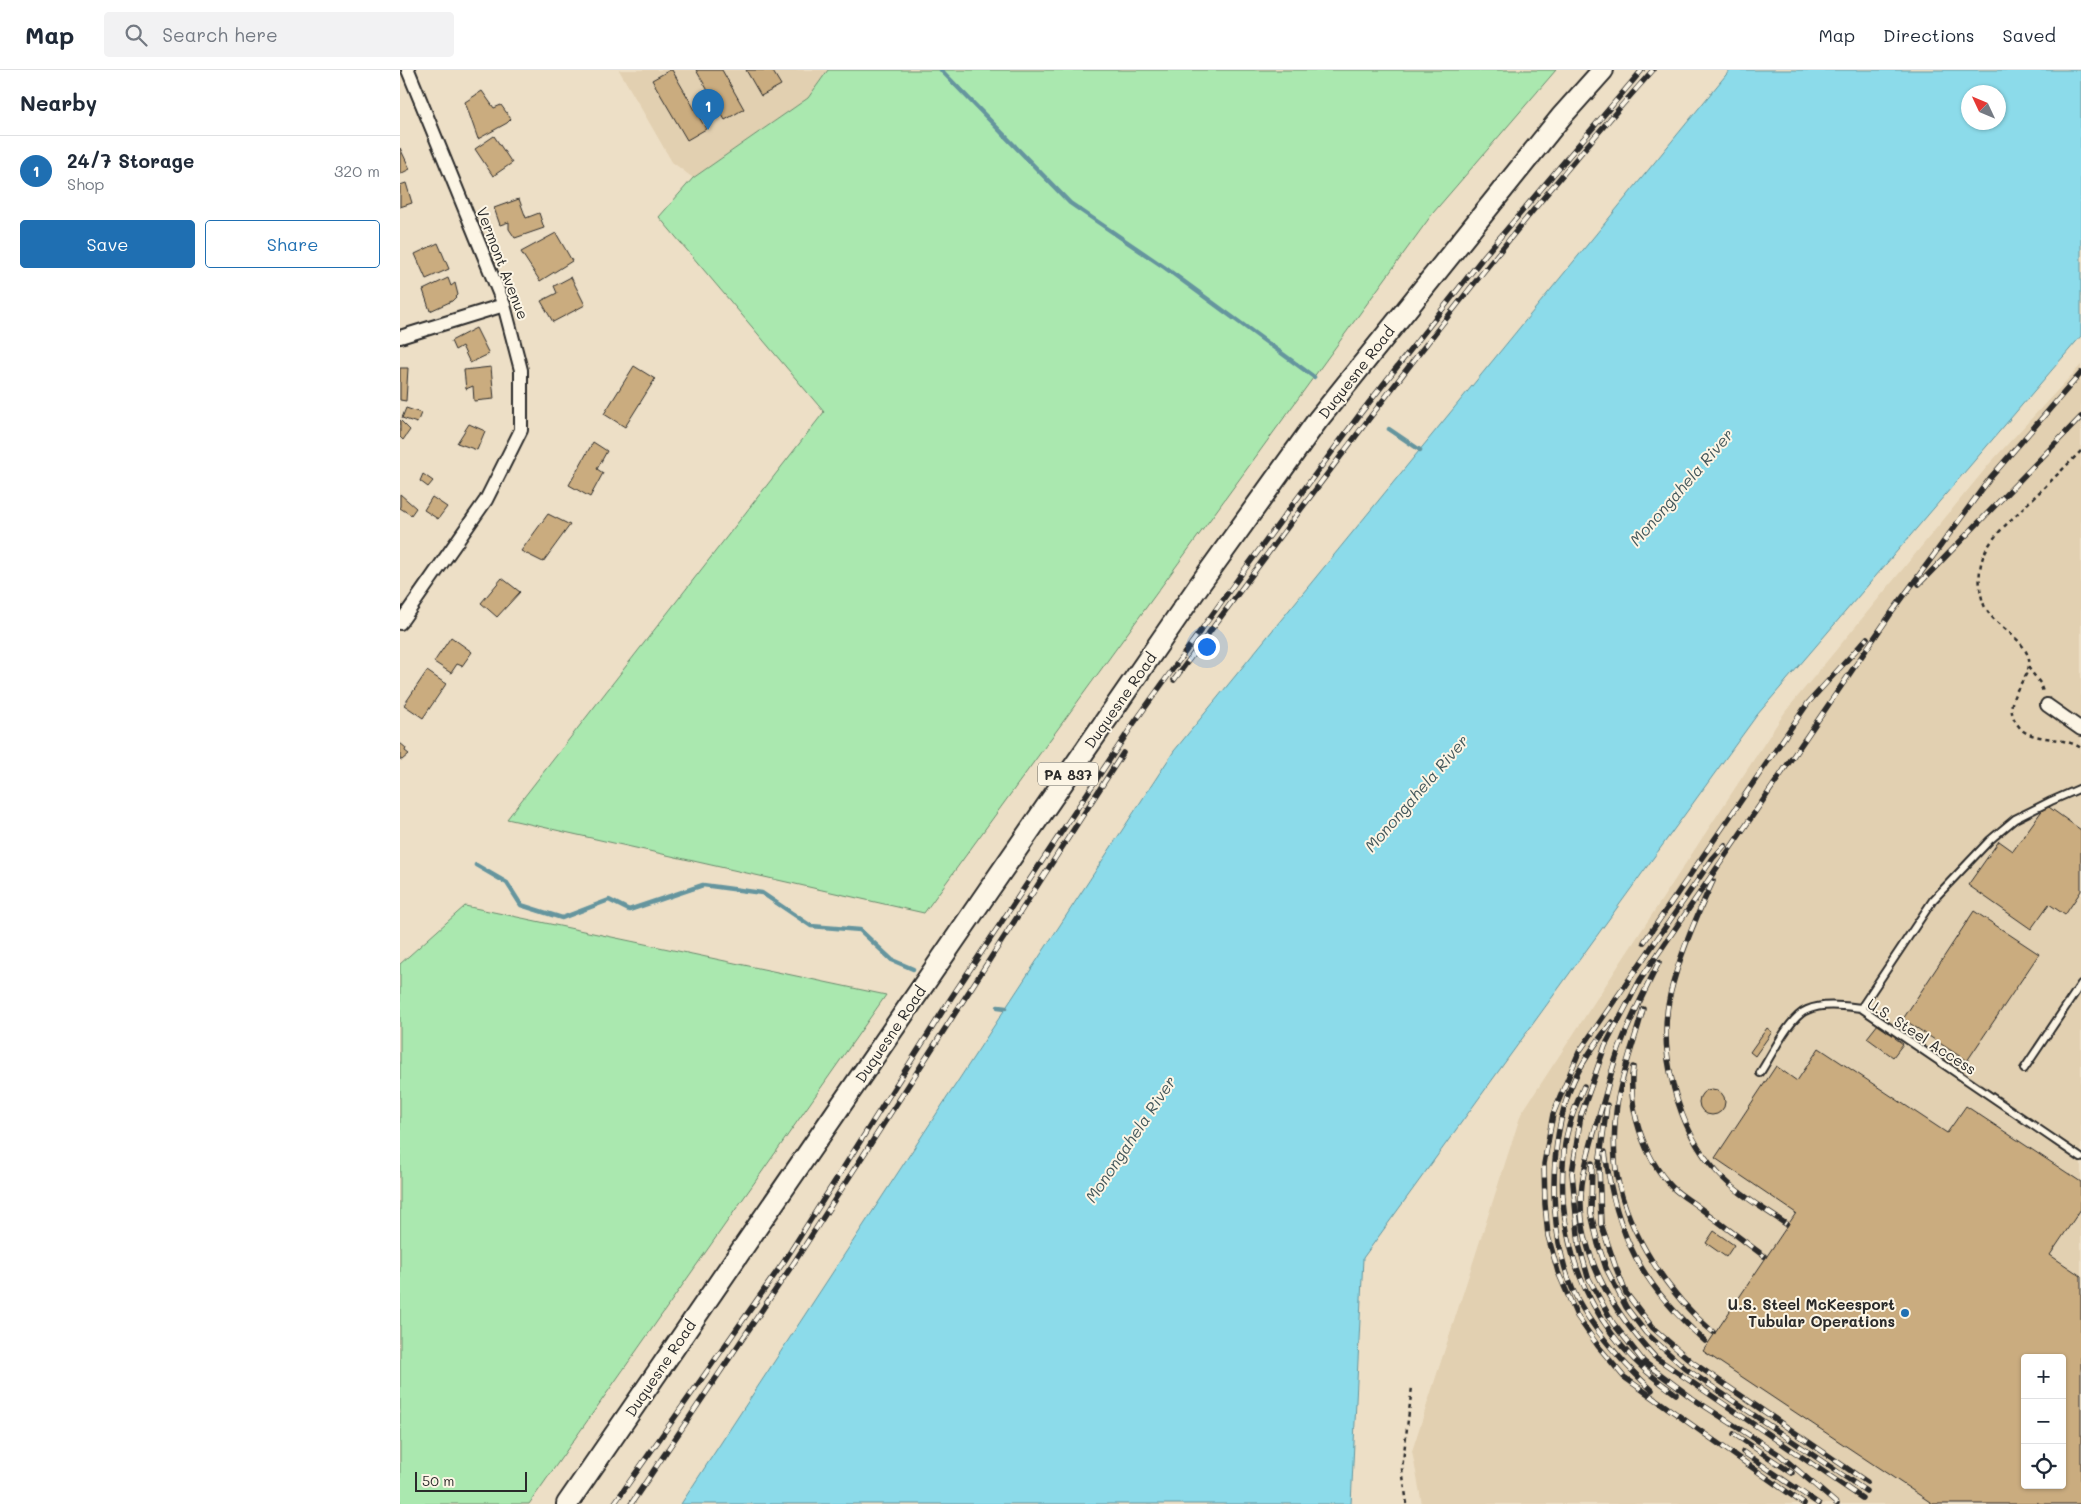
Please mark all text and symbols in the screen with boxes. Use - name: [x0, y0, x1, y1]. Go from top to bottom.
- search box: [104, 12, 454, 57]
- text: Map: [25, 19, 74, 50]
- icon: search: [122, 21, 150, 49]
- text: Search here: [162, 22, 278, 47]
- text: Map: [1818, 23, 1855, 47]
- text: Directions: [1883, 23, 1975, 47]
- text: Saved: [2003, 23, 2056, 47]
- north arrow: [1961, 85, 2006, 130]
- text: Nearby: [20, 89, 97, 116]
- pin: 1: [692, 89, 724, 130]
- text: 24/7 Storage: [67, 148, 194, 173]
- text: 1: [32, 160, 40, 181]
- text: 320 m: [334, 160, 380, 181]
- text: Shop: [67, 173, 104, 194]
- street label: Vermont Avenue: [472, 204, 534, 322]
- button: Save: [20, 220, 195, 268]
- button: Share: [205, 220, 380, 268]
- street label: Duquesne Road: [1313, 321, 1399, 423]
- water label: Monongahela River: [1624, 424, 1738, 550]
- your location: [1194, 634, 1220, 660]
- street label: Duquesne Road: [1079, 648, 1161, 752]
- water label: Monongahela River: [1359, 730, 1473, 856]
- road number: PA 837: [1038, 762, 1098, 786]
- street label: Duquesne Road: [850, 982, 930, 1086]
- street label: U.S. Steel Access: [1864, 993, 1980, 1079]
- water label: Monongahela River: [1080, 1072, 1180, 1206]
- place label: U.S. Steel McKeesport Tubular Operations: [1728, 1294, 1895, 1331]
- marker: U.S. Steel McKeesport Tubular Operations: [1899, 1307, 1911, 1319]
- street label: Duquesne Road: [620, 1316, 700, 1420]
- map controls: [2021, 1354, 2066, 1489]
- button: +: [2021, 1354, 2066, 1399]
- button: −: [2021, 1399, 2066, 1444]
- button: locate: [2021, 1444, 2066, 1489]
- scale bar: [415, 1469, 528, 1492]
- text: 50 m: [422, 1471, 454, 1490]

